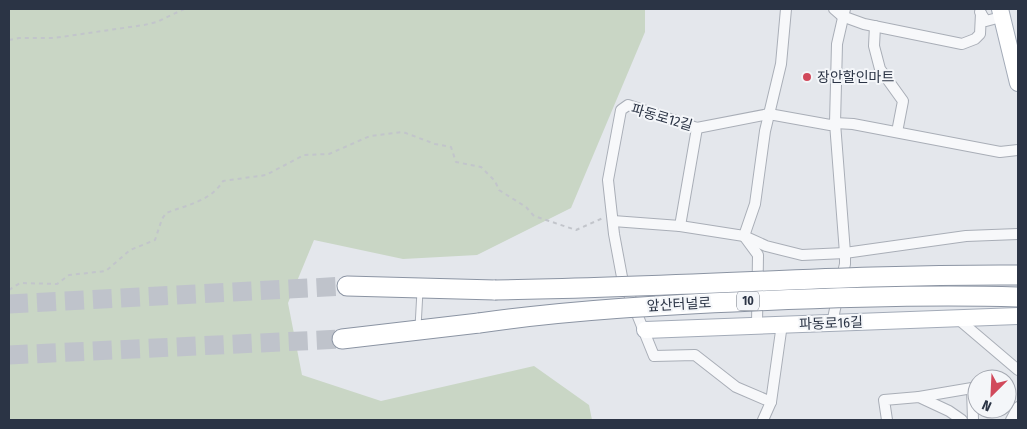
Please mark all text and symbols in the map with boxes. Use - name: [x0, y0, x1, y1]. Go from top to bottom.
- place label: 장안할인마트: [817, 69, 894, 86]
- marker: 장안할인마트: [801, 71, 813, 83]
- street label: 파동로12길: [629, 101, 695, 134]
- road number: 10: [737, 292, 759, 310]
- street label: 앞산터널로: [646, 294, 712, 315]
- street label: 파동로16길: [799, 314, 863, 333]
- north arrow: [967, 369, 1017, 419]
- text: N: [980, 396, 994, 415]

